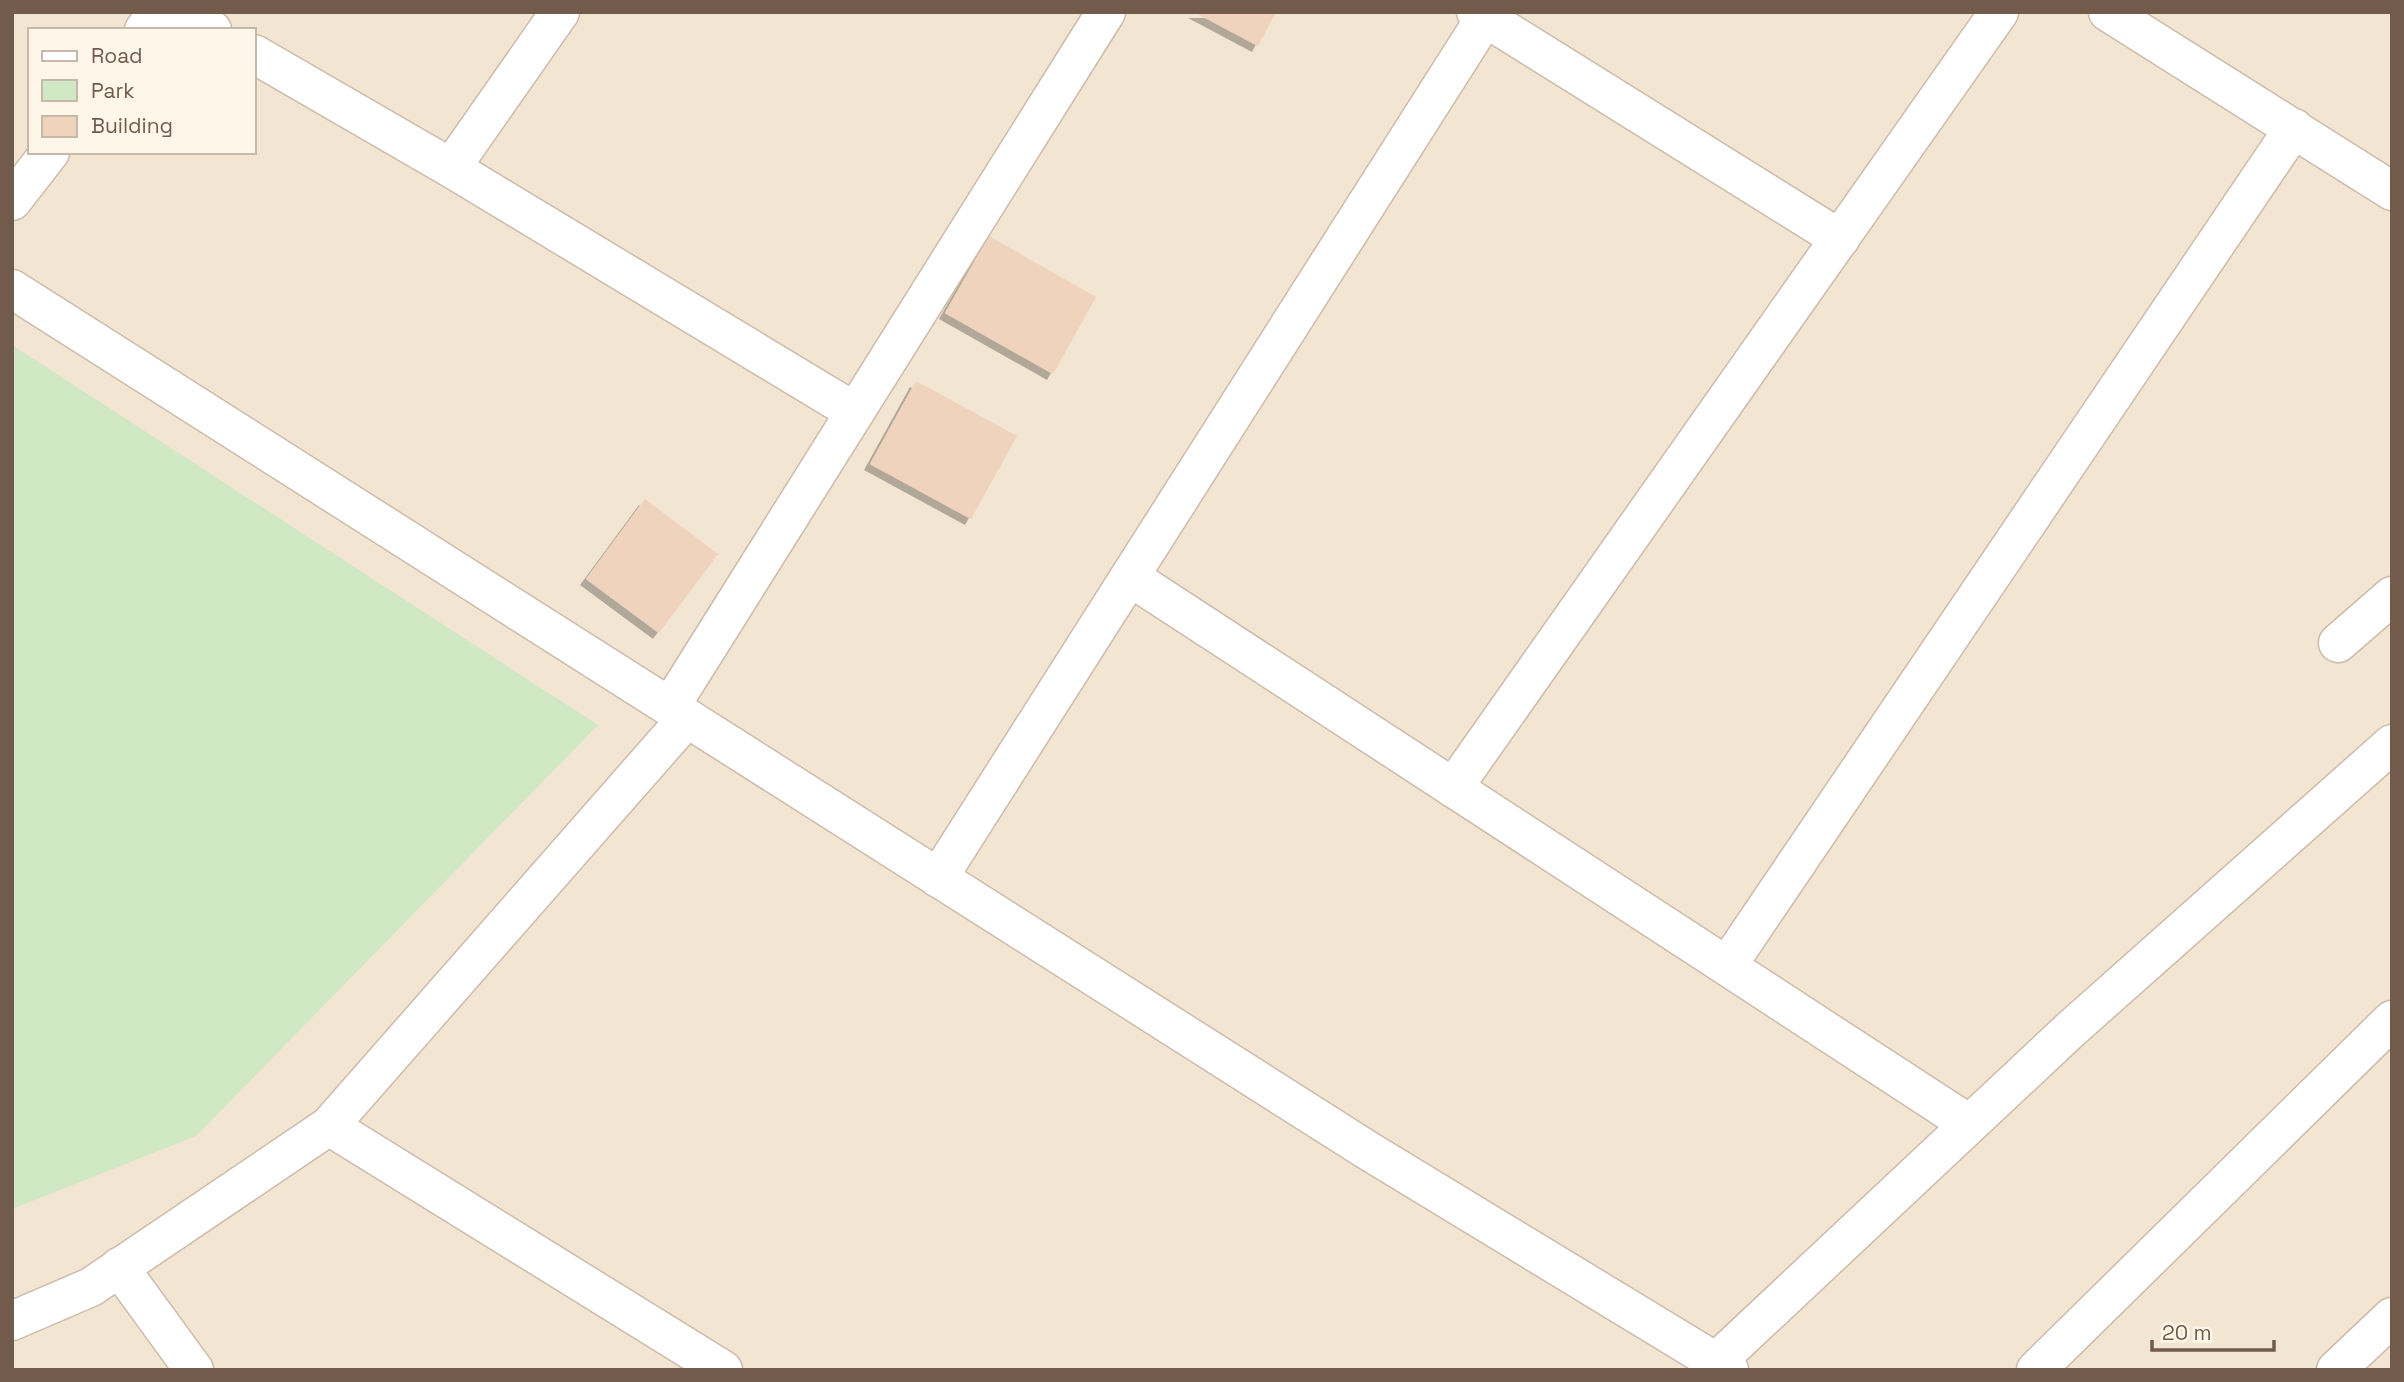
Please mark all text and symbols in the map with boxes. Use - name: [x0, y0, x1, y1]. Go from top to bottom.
- legend: [28, 28, 256, 154]
- text: Road: [91, 42, 143, 69]
- text: Park: [91, 77, 135, 104]
- text: Building: [91, 112, 173, 139]
- scale bar: [2152, 1308, 2274, 1352]
- text: 20 m: [2162, 1319, 2212, 1346]

